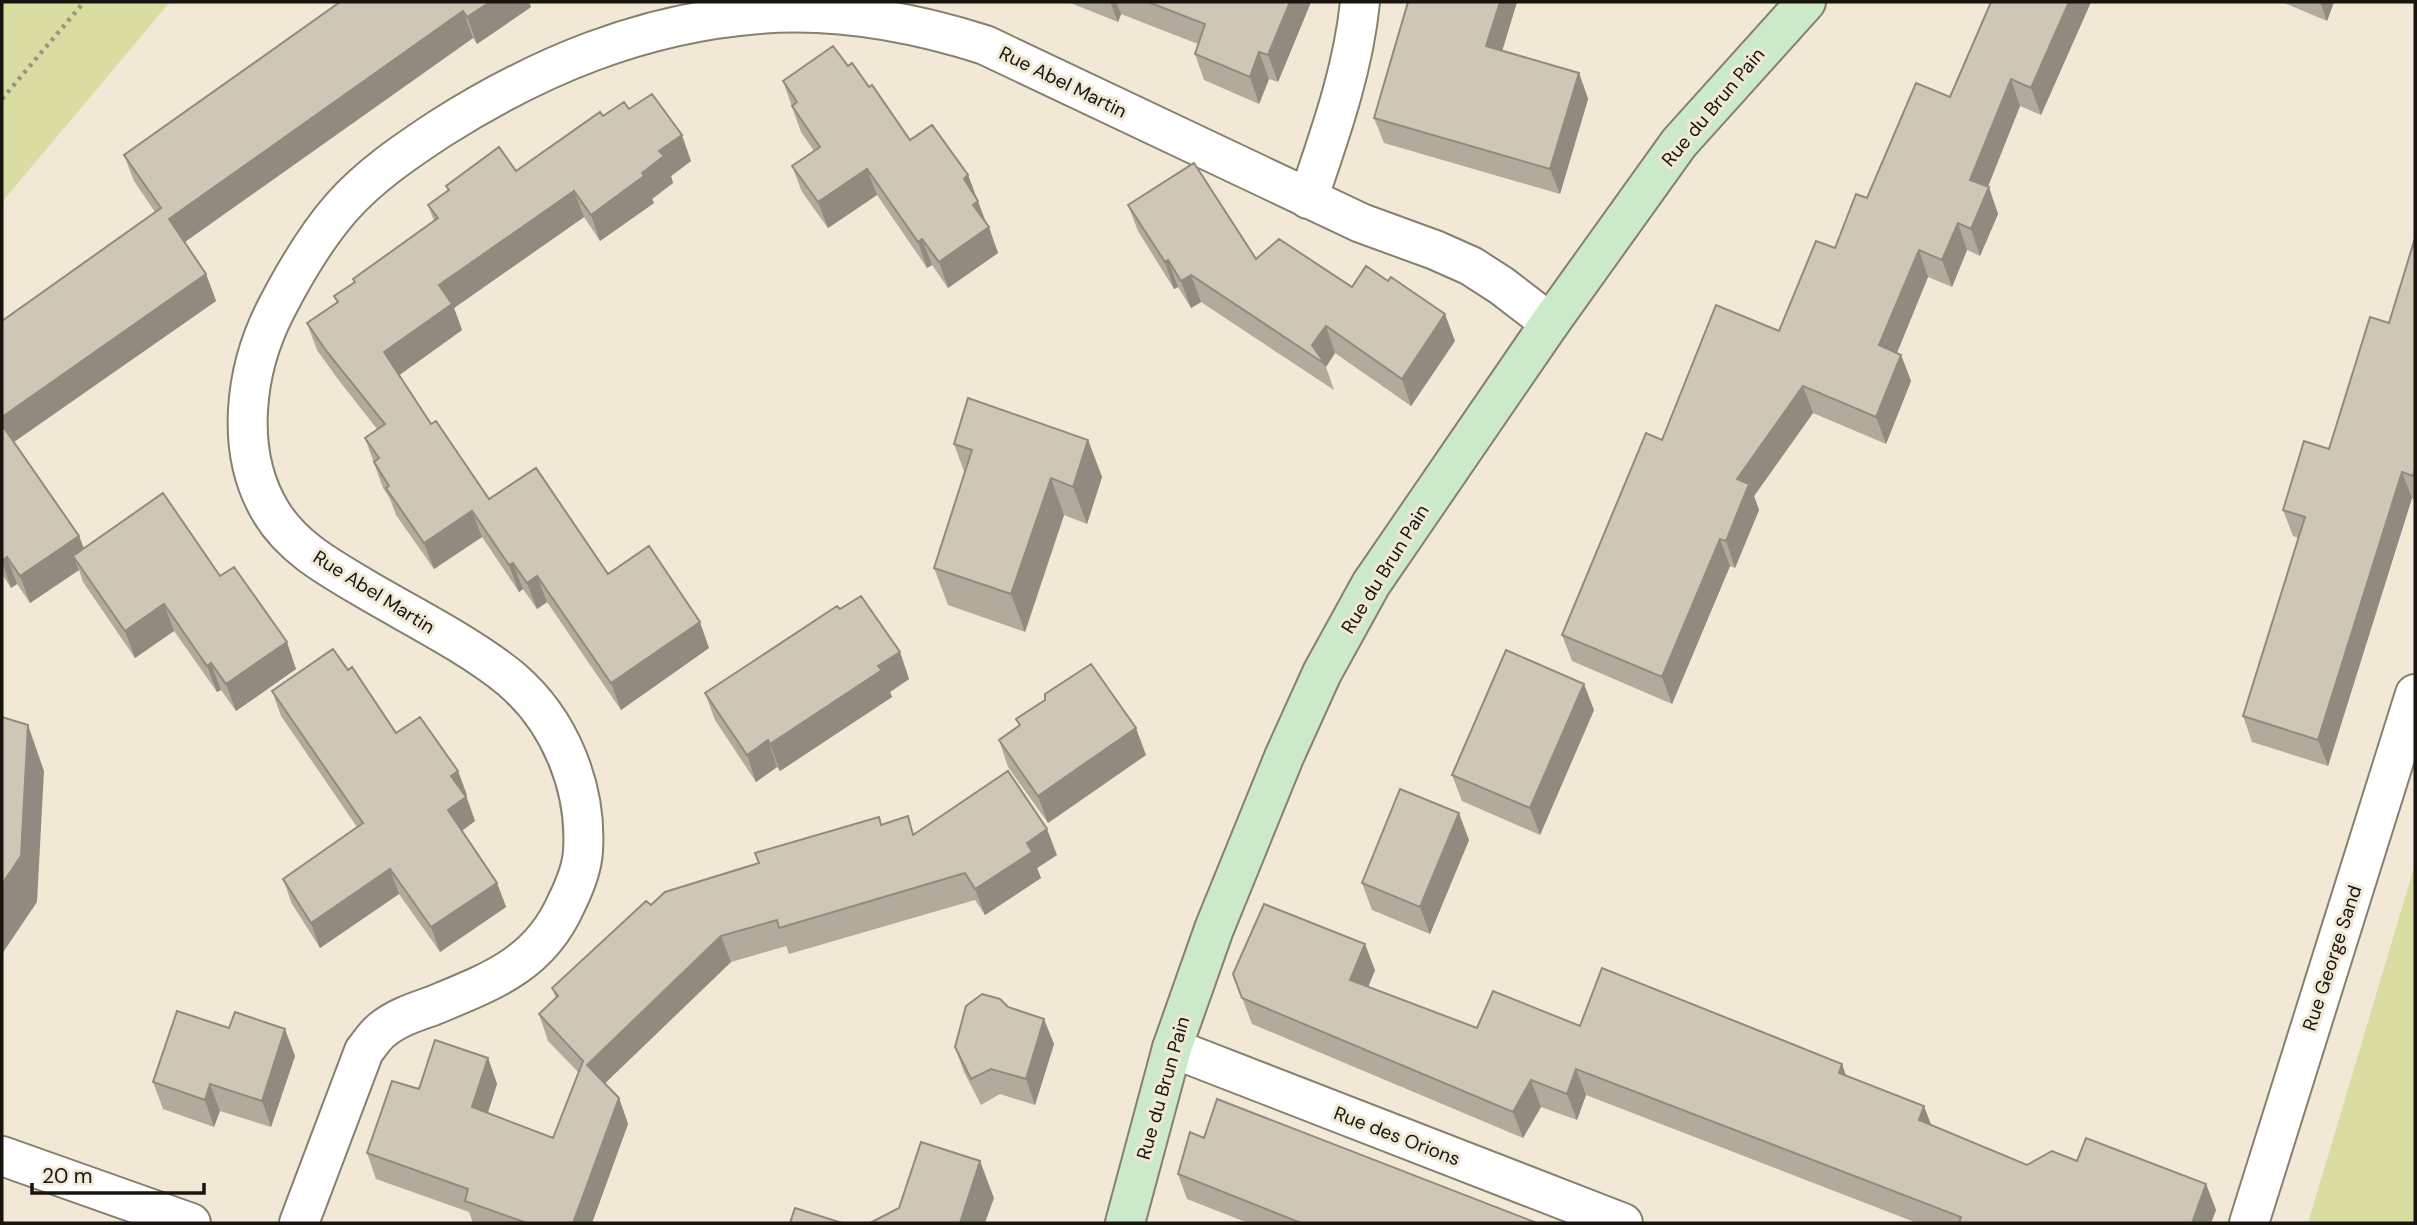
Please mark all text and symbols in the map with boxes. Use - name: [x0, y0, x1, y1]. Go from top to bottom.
- street label: Rue Abel Martin: [995, 40, 1131, 124]
- street label: Rue du Brun Pain: [1656, 42, 1770, 172]
- street label: Rue du Brun Pain: [1335, 500, 1435, 638]
- street label: Rue Abel Martin: [308, 545, 440, 639]
- street label: Rue George Sand: [2297, 882, 2367, 1034]
- street label: Rue du Brun Pain: [1131, 1014, 1195, 1162]
- street label: Rue des Orions: [1330, 1100, 1464, 1172]
- scale bar: [32, 1152, 203, 1196]
- text: 20 m: [42, 1162, 93, 1190]

